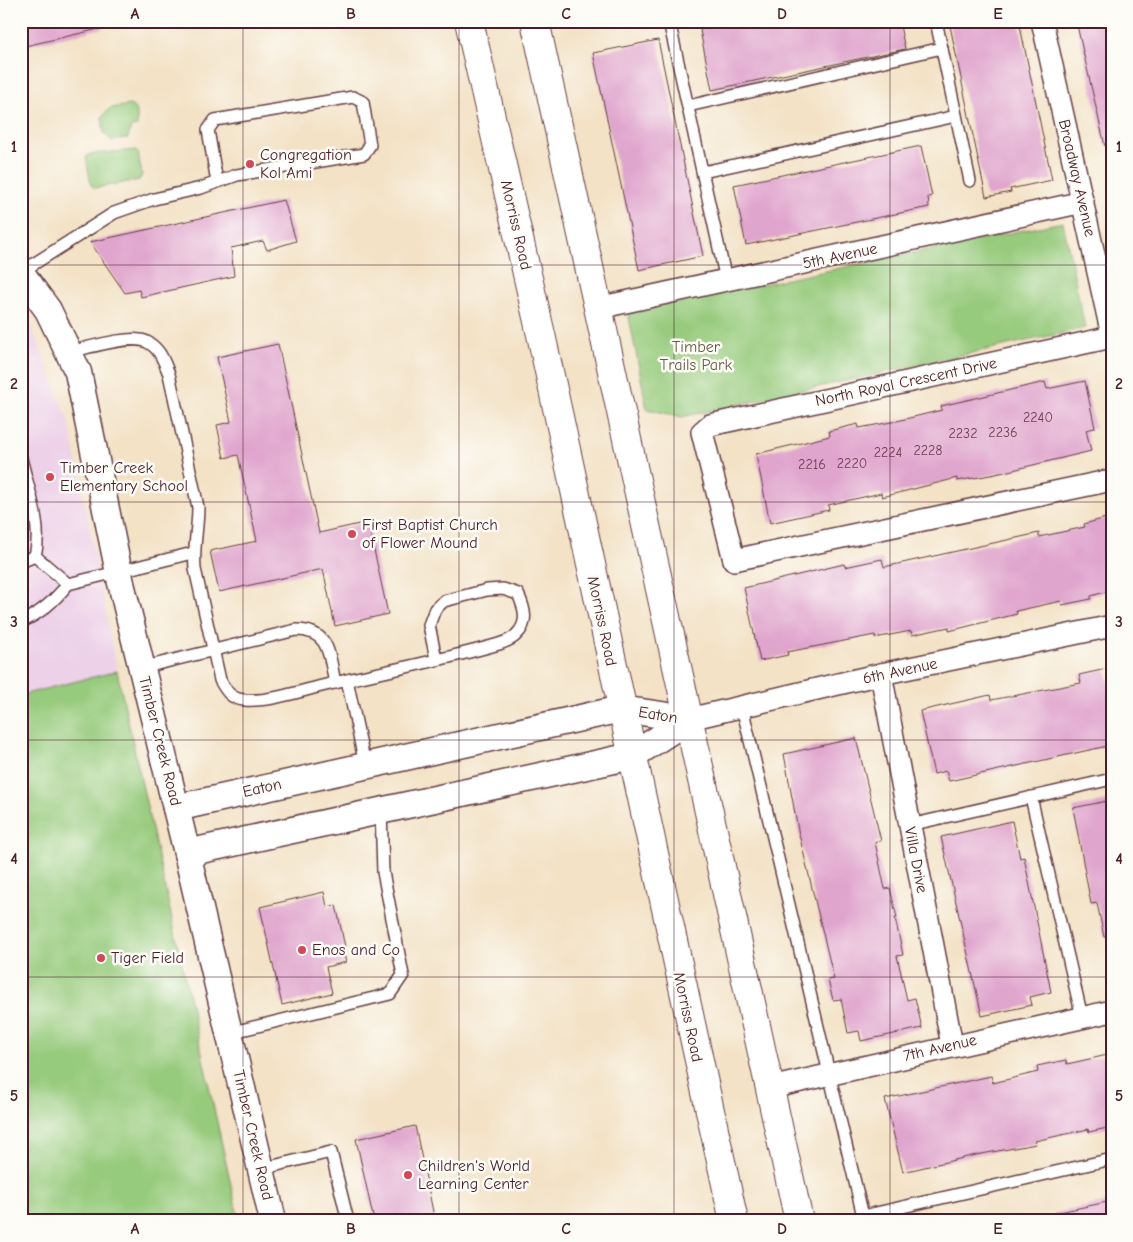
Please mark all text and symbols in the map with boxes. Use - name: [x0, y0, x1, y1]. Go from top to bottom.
- text: A: [131, 5, 140, 23]
- text: B: [346, 5, 356, 23]
- text: C: [561, 5, 571, 23]
- text: D: [777, 5, 787, 23]
- text: E: [993, 5, 1003, 23]
- street label: Broadway Avenue: [1055, 118, 1099, 238]
- text: 1: [11, 138, 17, 156]
- text: 1: [1116, 138, 1122, 156]
- place label: Congregation Kol Ami: [260, 146, 352, 182]
- marker: Congregation Kol Ami: [244, 158, 256, 170]
- street label: Morriss Road: [497, 178, 535, 272]
- street label: 5th Avenue: [801, 239, 879, 273]
- park label: Timber Trails Park: [660, 338, 732, 374]
- street label: North Royal Crescent Drive: [814, 354, 998, 410]
- text: 2: [10, 375, 18, 393]
- text: 2: [1115, 375, 1123, 393]
- house number: 2240: [1023, 409, 1053, 426]
- house number: 2236: [988, 424, 1018, 441]
- house number: 2232: [948, 425, 978, 442]
- house number: 2228: [913, 442, 943, 459]
- house number: 2224: [874, 444, 903, 461]
- house number: 2220: [837, 455, 867, 472]
- house number: 2216: [798, 456, 826, 473]
- place label: Timber Creek Elementary School: [60, 459, 188, 495]
- marker: Timber Creek Elementary School: [44, 471, 56, 483]
- place label: First Baptist Church of Flower Mound: [362, 516, 498, 552]
- marker: First Baptist Church of Flower Mound: [346, 528, 358, 540]
- street label: Morriss Road: [584, 574, 620, 668]
- text: 3: [10, 613, 18, 631]
- text: 3: [1115, 613, 1123, 631]
- street label: 6th Avenue: [861, 654, 939, 688]
- street label: Timber Creek Road: [135, 674, 185, 808]
- street label: Eaton: [637, 703, 679, 727]
- street label: Eaton: [241, 775, 283, 801]
- street label: Villa Drive: [901, 825, 931, 895]
- text: 4: [10, 850, 18, 868]
- text: 4: [1115, 850, 1123, 868]
- place label: Enos and Co: [312, 941, 400, 959]
- marker: Enos and Co: [296, 944, 308, 956]
- place label: Tiger Field: [111, 949, 184, 967]
- marker: Tiger Field: [95, 952, 107, 964]
- street label: Morriss Road: [670, 970, 706, 1064]
- street label: 7th Avenue: [902, 1031, 978, 1065]
- street label: Timber Creek Road: [229, 1068, 277, 1202]
- text: 5: [10, 1087, 18, 1105]
- text: 5: [1115, 1087, 1123, 1105]
- place label: Children's World Learning Center: [418, 1157, 530, 1193]
- marker: Children's World Learning Center: [402, 1169, 414, 1181]
- text: A: [131, 1220, 140, 1238]
- text: B: [346, 1220, 356, 1238]
- text: C: [561, 1220, 571, 1238]
- text: D: [777, 1220, 787, 1238]
- text: E: [993, 1220, 1003, 1238]

